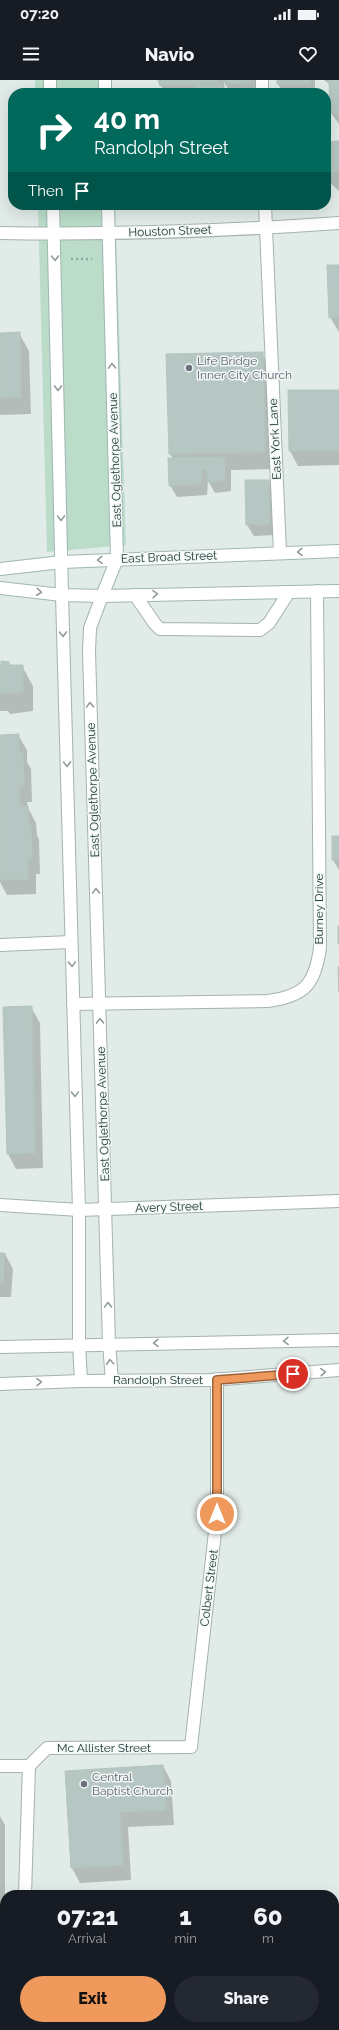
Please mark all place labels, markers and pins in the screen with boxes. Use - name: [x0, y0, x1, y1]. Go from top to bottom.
- place label: Life Bridge Inner City Church: [197, 354, 292, 382]
- marker: Life Bridge Inner City Church: [184, 363, 194, 373]
- pin: [276, 1357, 310, 1391]
- place label: Central Baptist Church: [92, 1770, 173, 1798]
- marker: Central Baptist Church: [79, 1779, 89, 1789]

